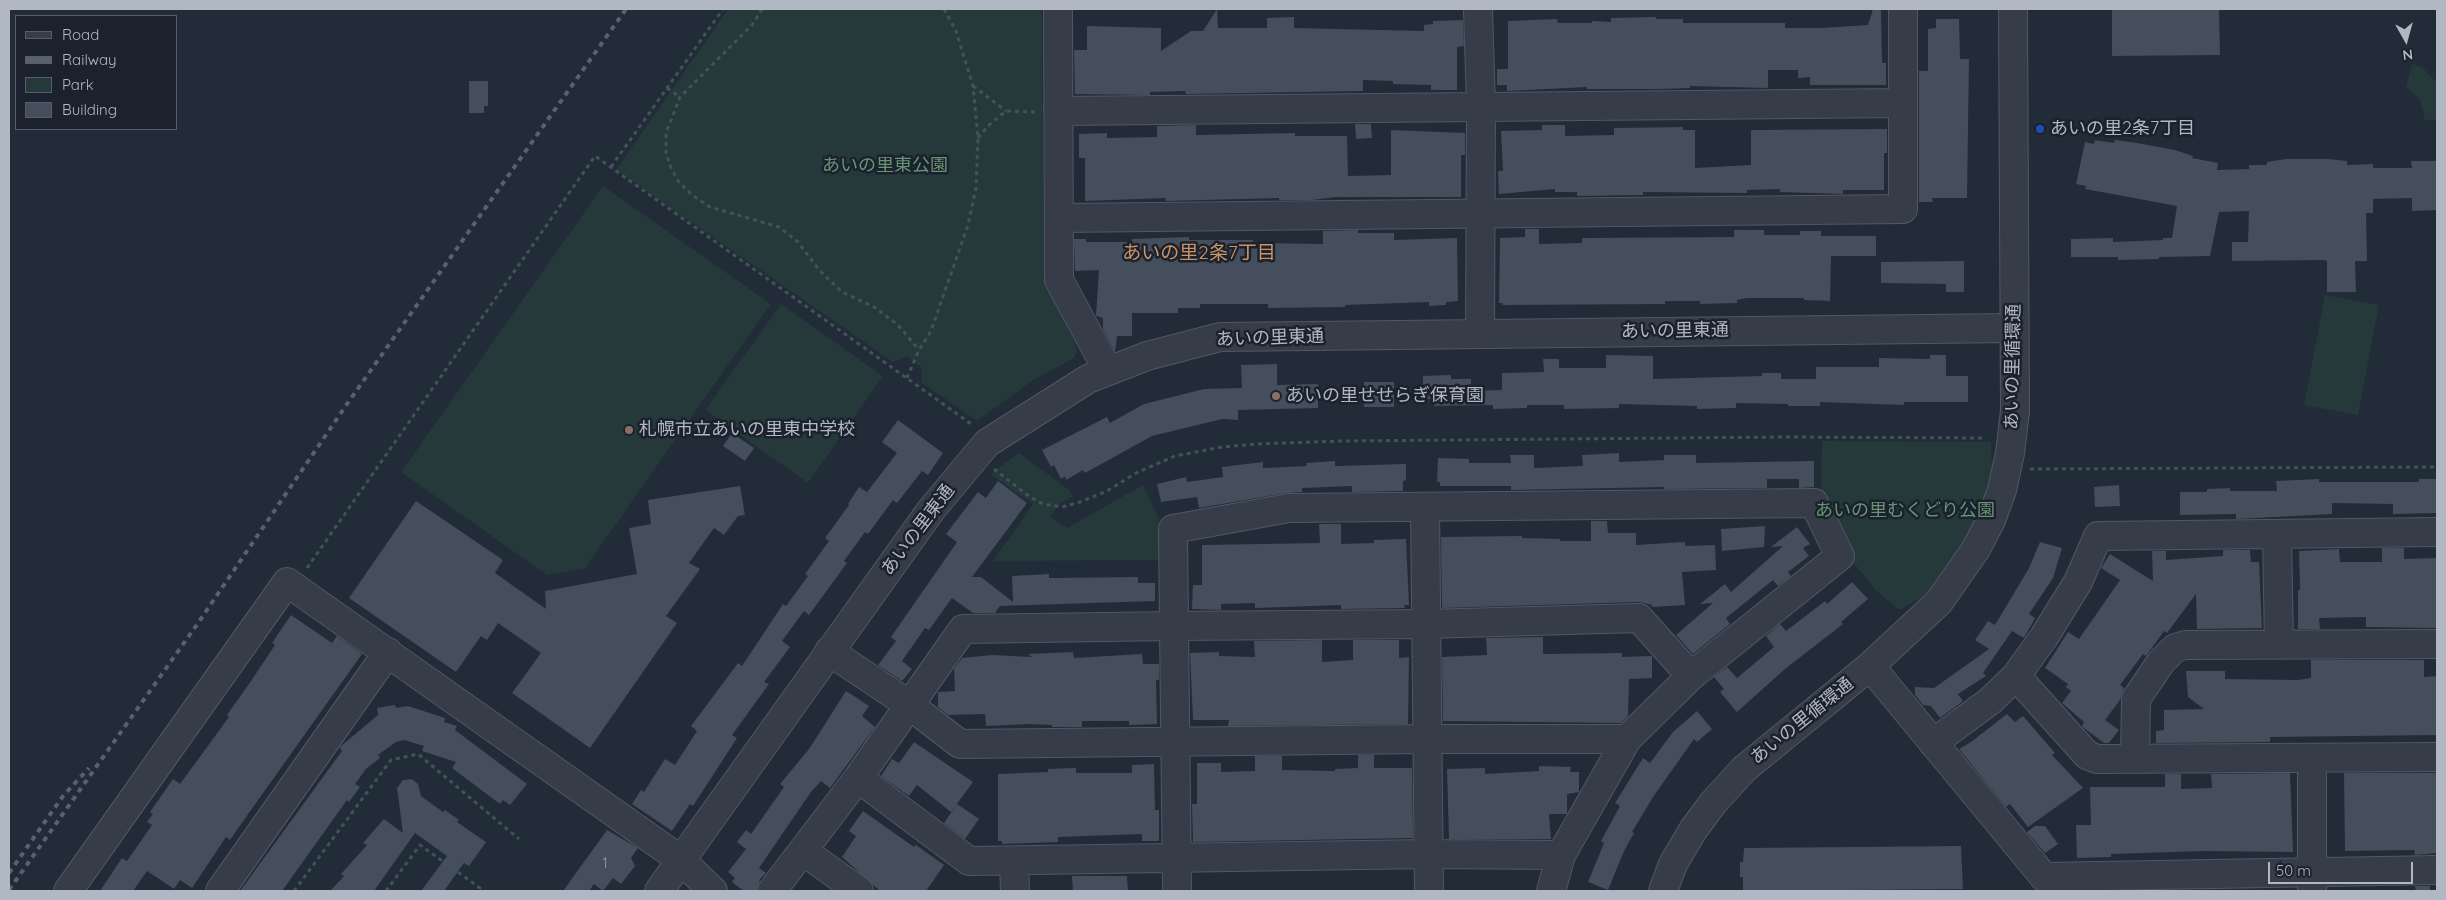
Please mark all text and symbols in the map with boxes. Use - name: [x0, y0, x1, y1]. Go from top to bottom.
- legend: [15, 15, 178, 130]
- north arrow: [2381, 15, 2431, 65]
- text: Road: [62, 25, 99, 44]
- text: N: [2402, 45, 2414, 64]
- text: Railway: [62, 50, 117, 69]
- text: Park: [62, 75, 94, 94]
- text: Building: [62, 100, 117, 119]
- place label: あいの里2条7丁目: [2050, 118, 2195, 140]
- marker: あいの里2条7丁目: [2034, 123, 2046, 135]
- park label: あいの里東公園: [822, 155, 948, 177]
- district label: あいの里2条7丁目: [1122, 242, 1276, 264]
- street label: あいの里循環通: [2001, 304, 2025, 430]
- street label: あいの里東通: [1621, 319, 1729, 343]
- street label: あいの里東通: [1216, 325, 1324, 351]
- place label: あいの里せせらぎ保育園: [1286, 385, 1484, 407]
- marker: あいの里せせらぎ保育園: [1270, 390, 1282, 402]
- place label: 札幌市立あいの里東中学校: [639, 419, 855, 441]
- marker: 札幌市立あいの里東中学校: [623, 424, 635, 436]
- street label: あいの里東通: [877, 480, 959, 580]
- park label: あいの里むくどり公園: [1815, 500, 1995, 522]
- street label: あいの里循環通: [1746, 673, 1858, 769]
- scale bar: [2271, 852, 2416, 884]
- house number: 1: [602, 854, 608, 872]
- text: 50 m: [2276, 861, 2311, 880]

